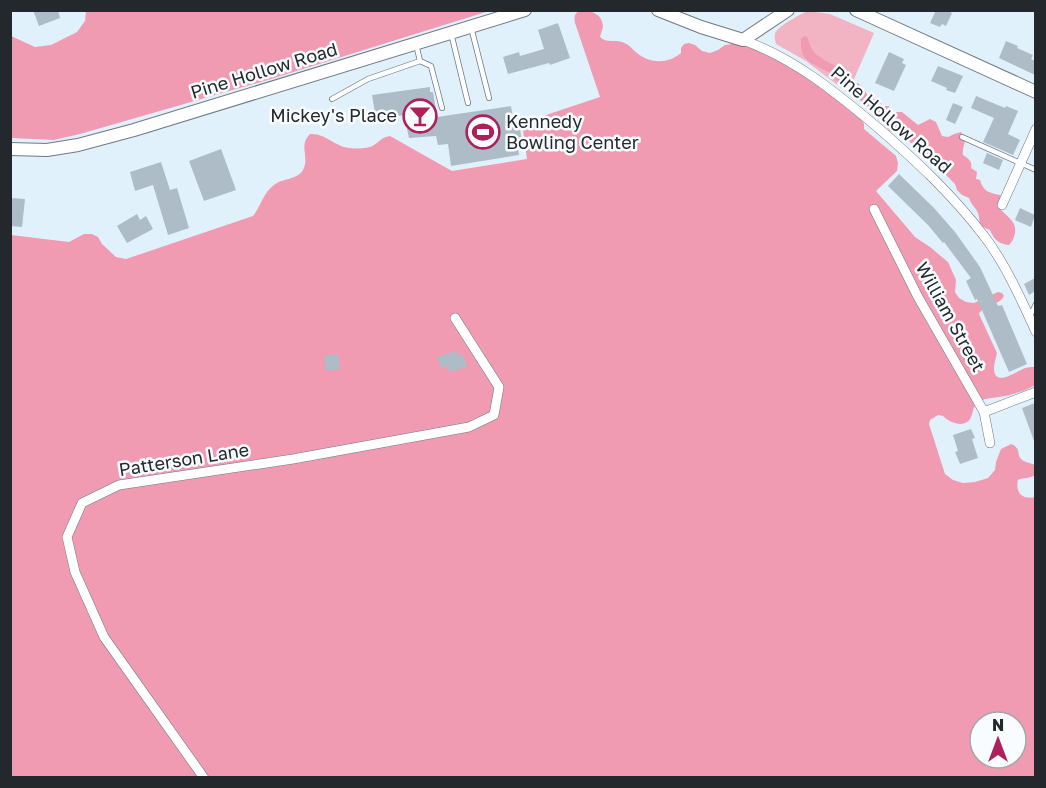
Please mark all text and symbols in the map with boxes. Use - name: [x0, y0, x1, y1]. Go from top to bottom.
- street label: Pine Hollow Road: [188, 37, 340, 103]
- street label: Pine Hollow Road: [827, 61, 956, 177]
- bar icon: Mickey's Place: [402, 98, 438, 134]
- place label: Mickey's Place: [270, 104, 397, 126]
- place label: Kennedy Bowling Center: [506, 110, 639, 153]
- sports icon: Kennedy Bowling Center: [465, 114, 501, 150]
- street label: William Street: [912, 258, 990, 375]
- street label: Patterson Lane: [117, 438, 250, 480]
- north arrow: [968, 710, 1028, 770]
- text: N: [992, 715, 1004, 735]

